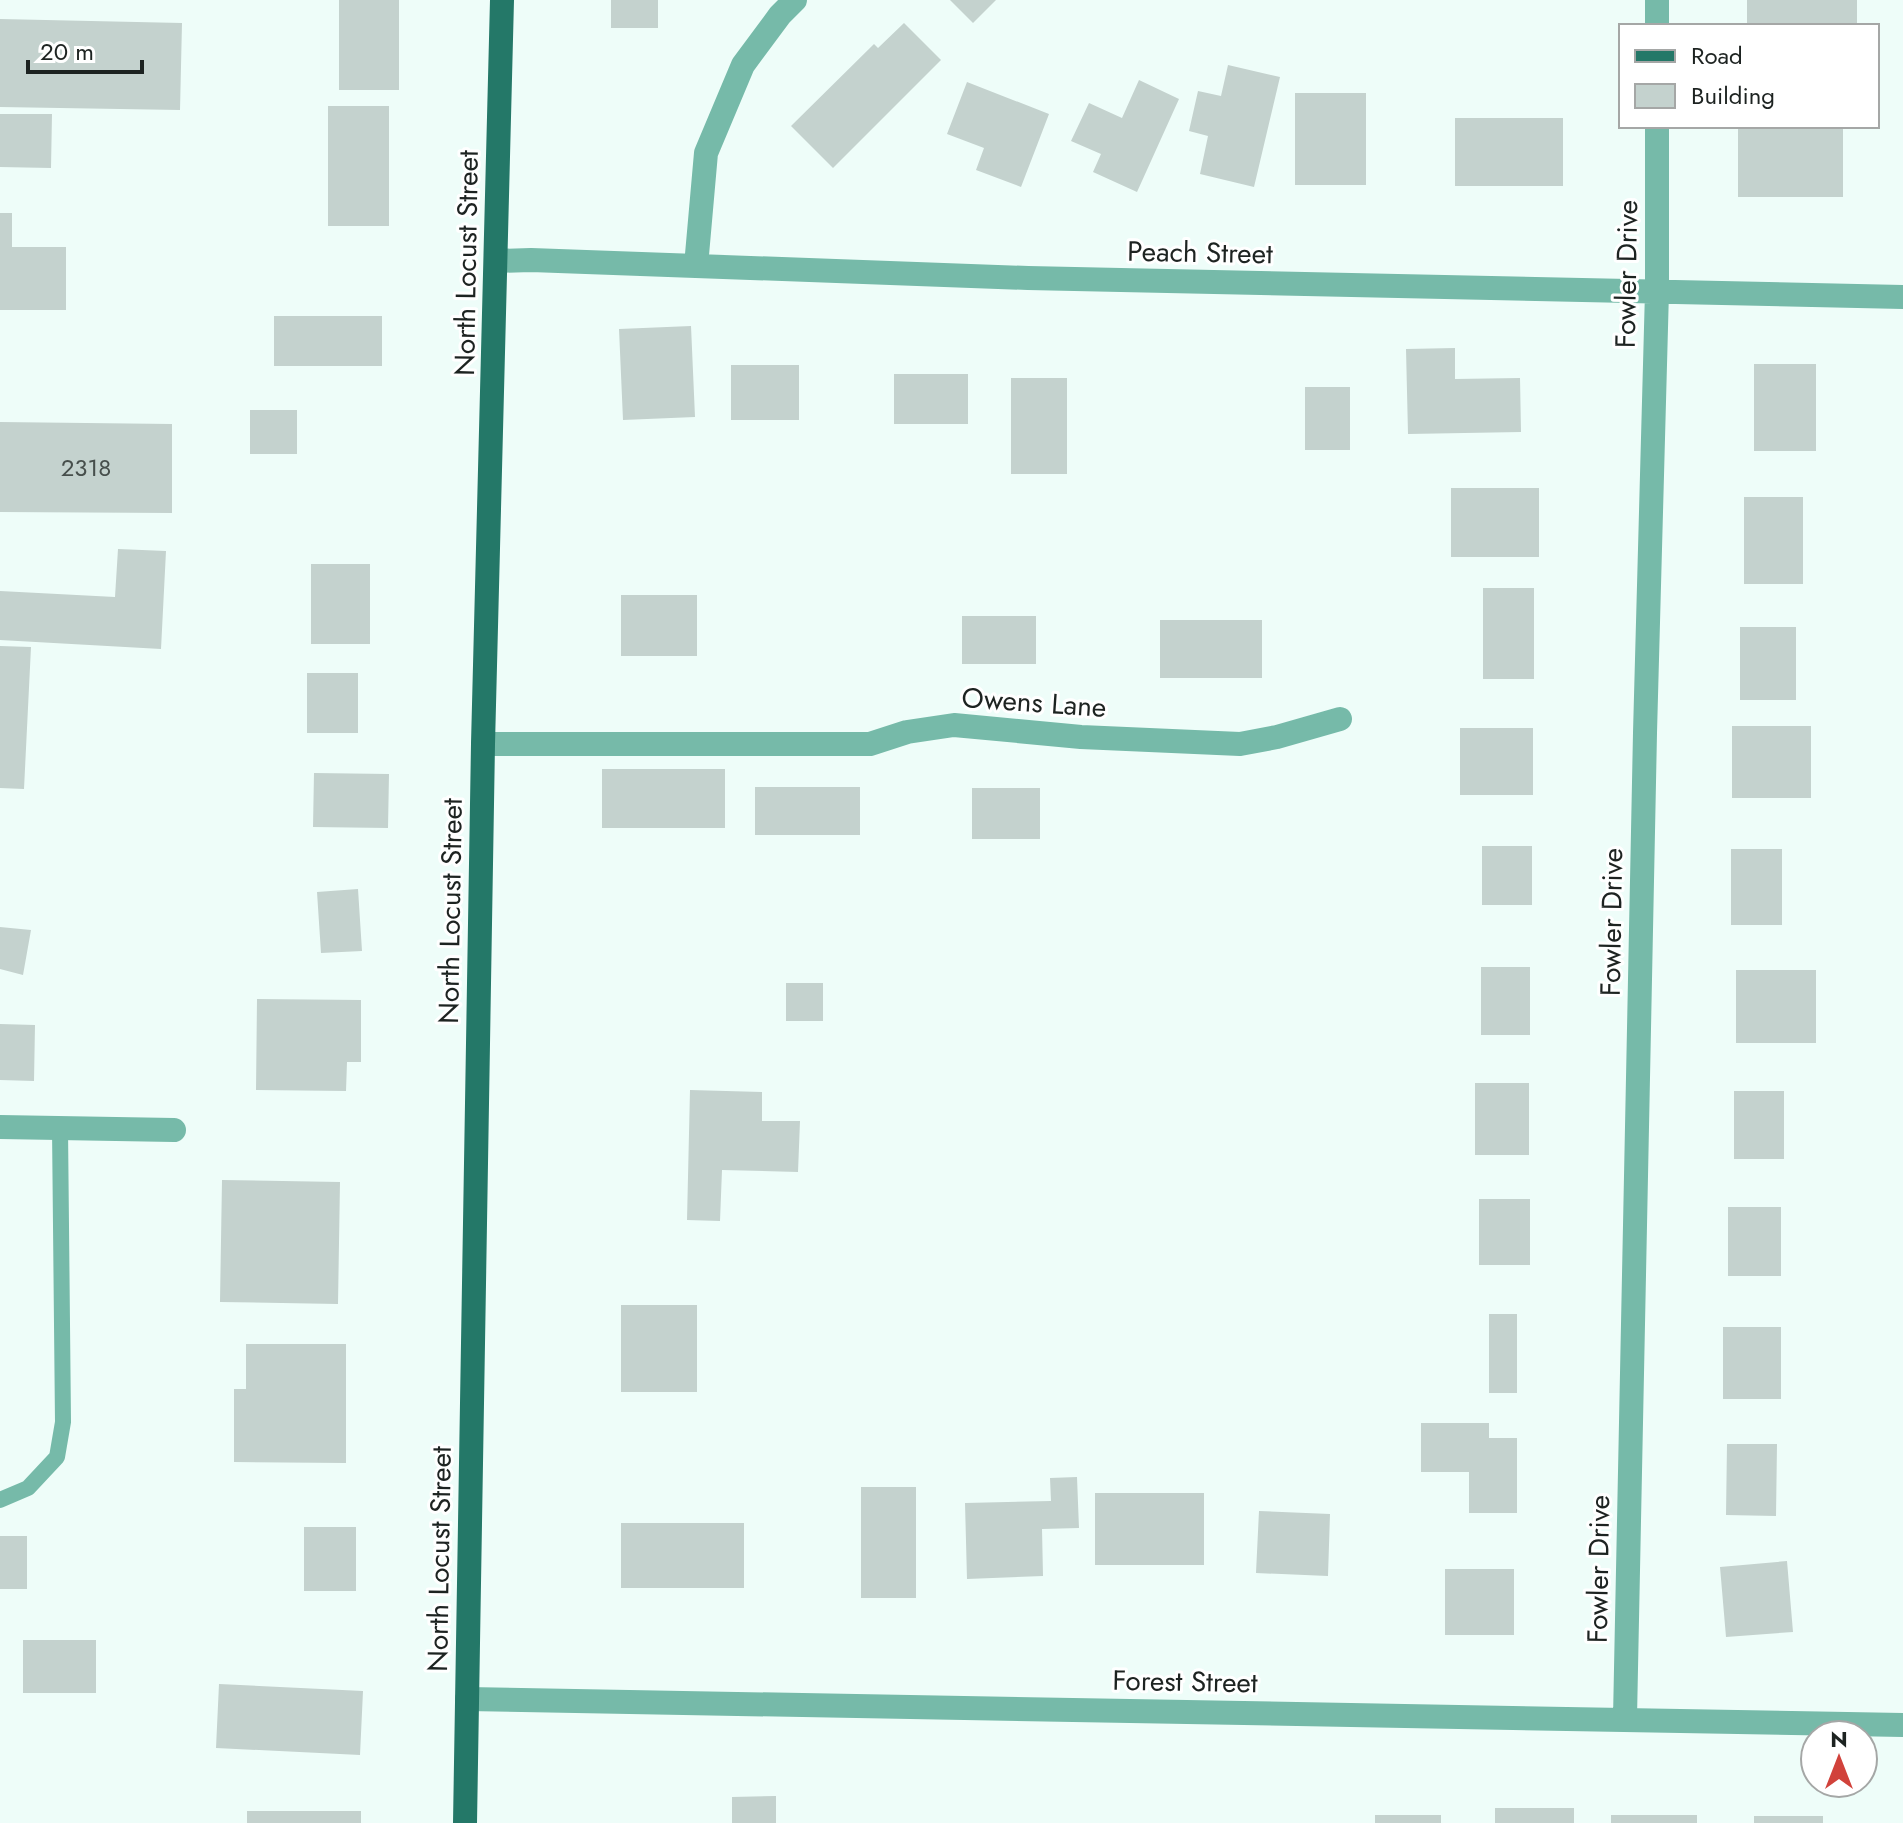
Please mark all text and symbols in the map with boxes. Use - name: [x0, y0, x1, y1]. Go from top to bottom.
- scale bar: [28, 24, 142, 74]
- legend: [1619, 24, 1879, 128]
- text: 20 m: [40, 34, 94, 69]
- text: Road: [1691, 38, 1743, 73]
- text: Building: [1691, 78, 1775, 113]
- street label: North Locust Street: [444, 150, 489, 376]
- street label: Fowler Drive: [1605, 200, 1648, 348]
- street label: Peach Street: [1127, 231, 1273, 274]
- house number: 2318: [61, 450, 111, 485]
- street label: Owens Lane: [960, 677, 1108, 728]
- street label: North Locust Street: [428, 798, 473, 1024]
- street label: Fowler Drive: [1590, 848, 1633, 996]
- street label: North Locust Street: [417, 1446, 462, 1672]
- street label: Fowler Drive: [1577, 1495, 1620, 1643]
- street label: Forest Street: [1112, 1660, 1258, 1703]
- north arrow: [1799, 1719, 1879, 1799]
- text: N: [1830, 1723, 1848, 1755]

